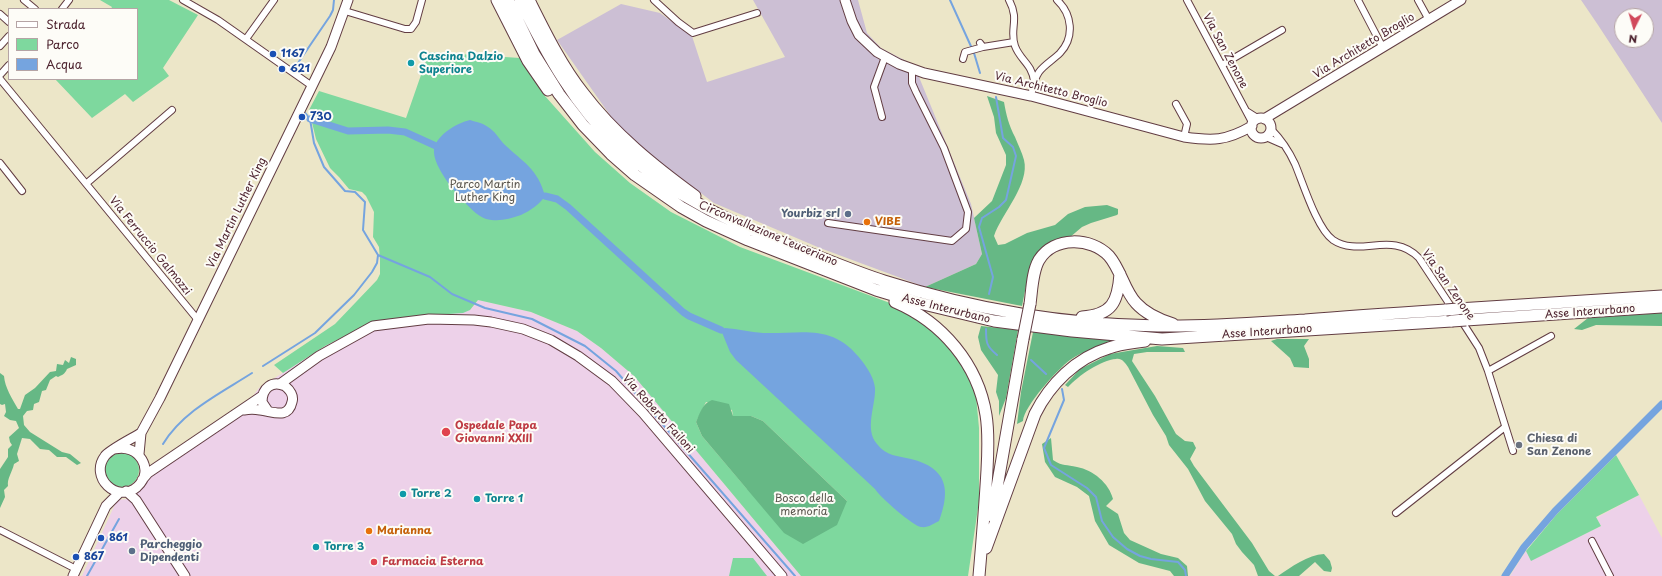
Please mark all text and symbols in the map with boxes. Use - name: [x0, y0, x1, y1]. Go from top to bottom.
- legend: [8, 8, 138, 80]
- north arrow: [1614, 8, 1654, 48]
- street label: Via San Zenone: [1200, 11, 1250, 91]
- street label: Via Architetto Broglio: [1311, 11, 1417, 81]
- text: Strada: [46, 15, 85, 33]
- text: N: [1628, 31, 1638, 48]
- text: Parco: [46, 35, 79, 53]
- place label: 1167: [281, 47, 305, 61]
- marker: 1167: [268, 49, 278, 59]
- place label: Cascina Dalzio Superiore: [419, 50, 503, 76]
- text: Acqua: [46, 55, 82, 73]
- marker: Cascina Dalzio Superiore: [406, 58, 416, 68]
- place label: 621: [290, 62, 310, 76]
- marker: 621: [277, 64, 287, 74]
- street label: Via Architetto Broglio: [993, 70, 1109, 110]
- place label: 730: [310, 110, 332, 124]
- marker: 730: [297, 112, 307, 122]
- street label: Via Martin Luther King: [204, 156, 270, 270]
- park label: Parco Martin Luther King: [450, 178, 520, 204]
- street label: Via Ferruccio Galmozzi: [106, 194, 194, 298]
- street label: Circonvallazione Leuceriano: [697, 199, 839, 269]
- place label: Yourbiz srl: [781, 207, 840, 221]
- marker: Yourbiz srl: [843, 209, 853, 219]
- place label: VIBE: [875, 215, 901, 229]
- marker: VIBE: [862, 217, 872, 227]
- street label: Via San Zenone: [1419, 247, 1477, 323]
- street label: Asse Interurbano: [900, 292, 992, 326]
- street label: Asse Interurbano: [1544, 302, 1636, 322]
- street label: Asse Interurbano: [1221, 322, 1313, 342]
- street label: Via Roberto Failoni: [619, 372, 697, 456]
- place label: Ospedale Papa Giovanni XXIII: [455, 419, 537, 445]
- marker: Ospedale Papa Giovanni XXIII: [440, 426, 452, 438]
- place label: Chiesa di San Zenone: [1527, 432, 1591, 458]
- marker: Chiesa di San Zenone: [1514, 440, 1524, 450]
- place label: Torre 2: [411, 487, 452, 501]
- marker: Torre 2: [398, 489, 408, 499]
- place label: Torre 1: [485, 492, 523, 506]
- park label: Bosco della memoria: [775, 492, 833, 518]
- marker: Torre 1: [472, 494, 482, 504]
- place label: Marianna: [377, 524, 432, 538]
- marker: Marianna: [364, 526, 374, 536]
- place label: 861: [109, 531, 128, 545]
- marker: 861: [96, 533, 106, 543]
- place label: Parcheggio Dipendenti: [140, 538, 202, 564]
- place label: Torre 3: [324, 540, 364, 554]
- marker: Torre 3: [311, 542, 321, 552]
- marker: Parcheggio Dipendenti: [127, 546, 137, 556]
- place label: 867: [84, 550, 104, 564]
- marker: 867: [71, 552, 81, 562]
- place label: Farmacia Esterna: [382, 555, 484, 569]
- marker: Farmacia Esterna: [369, 557, 379, 567]

